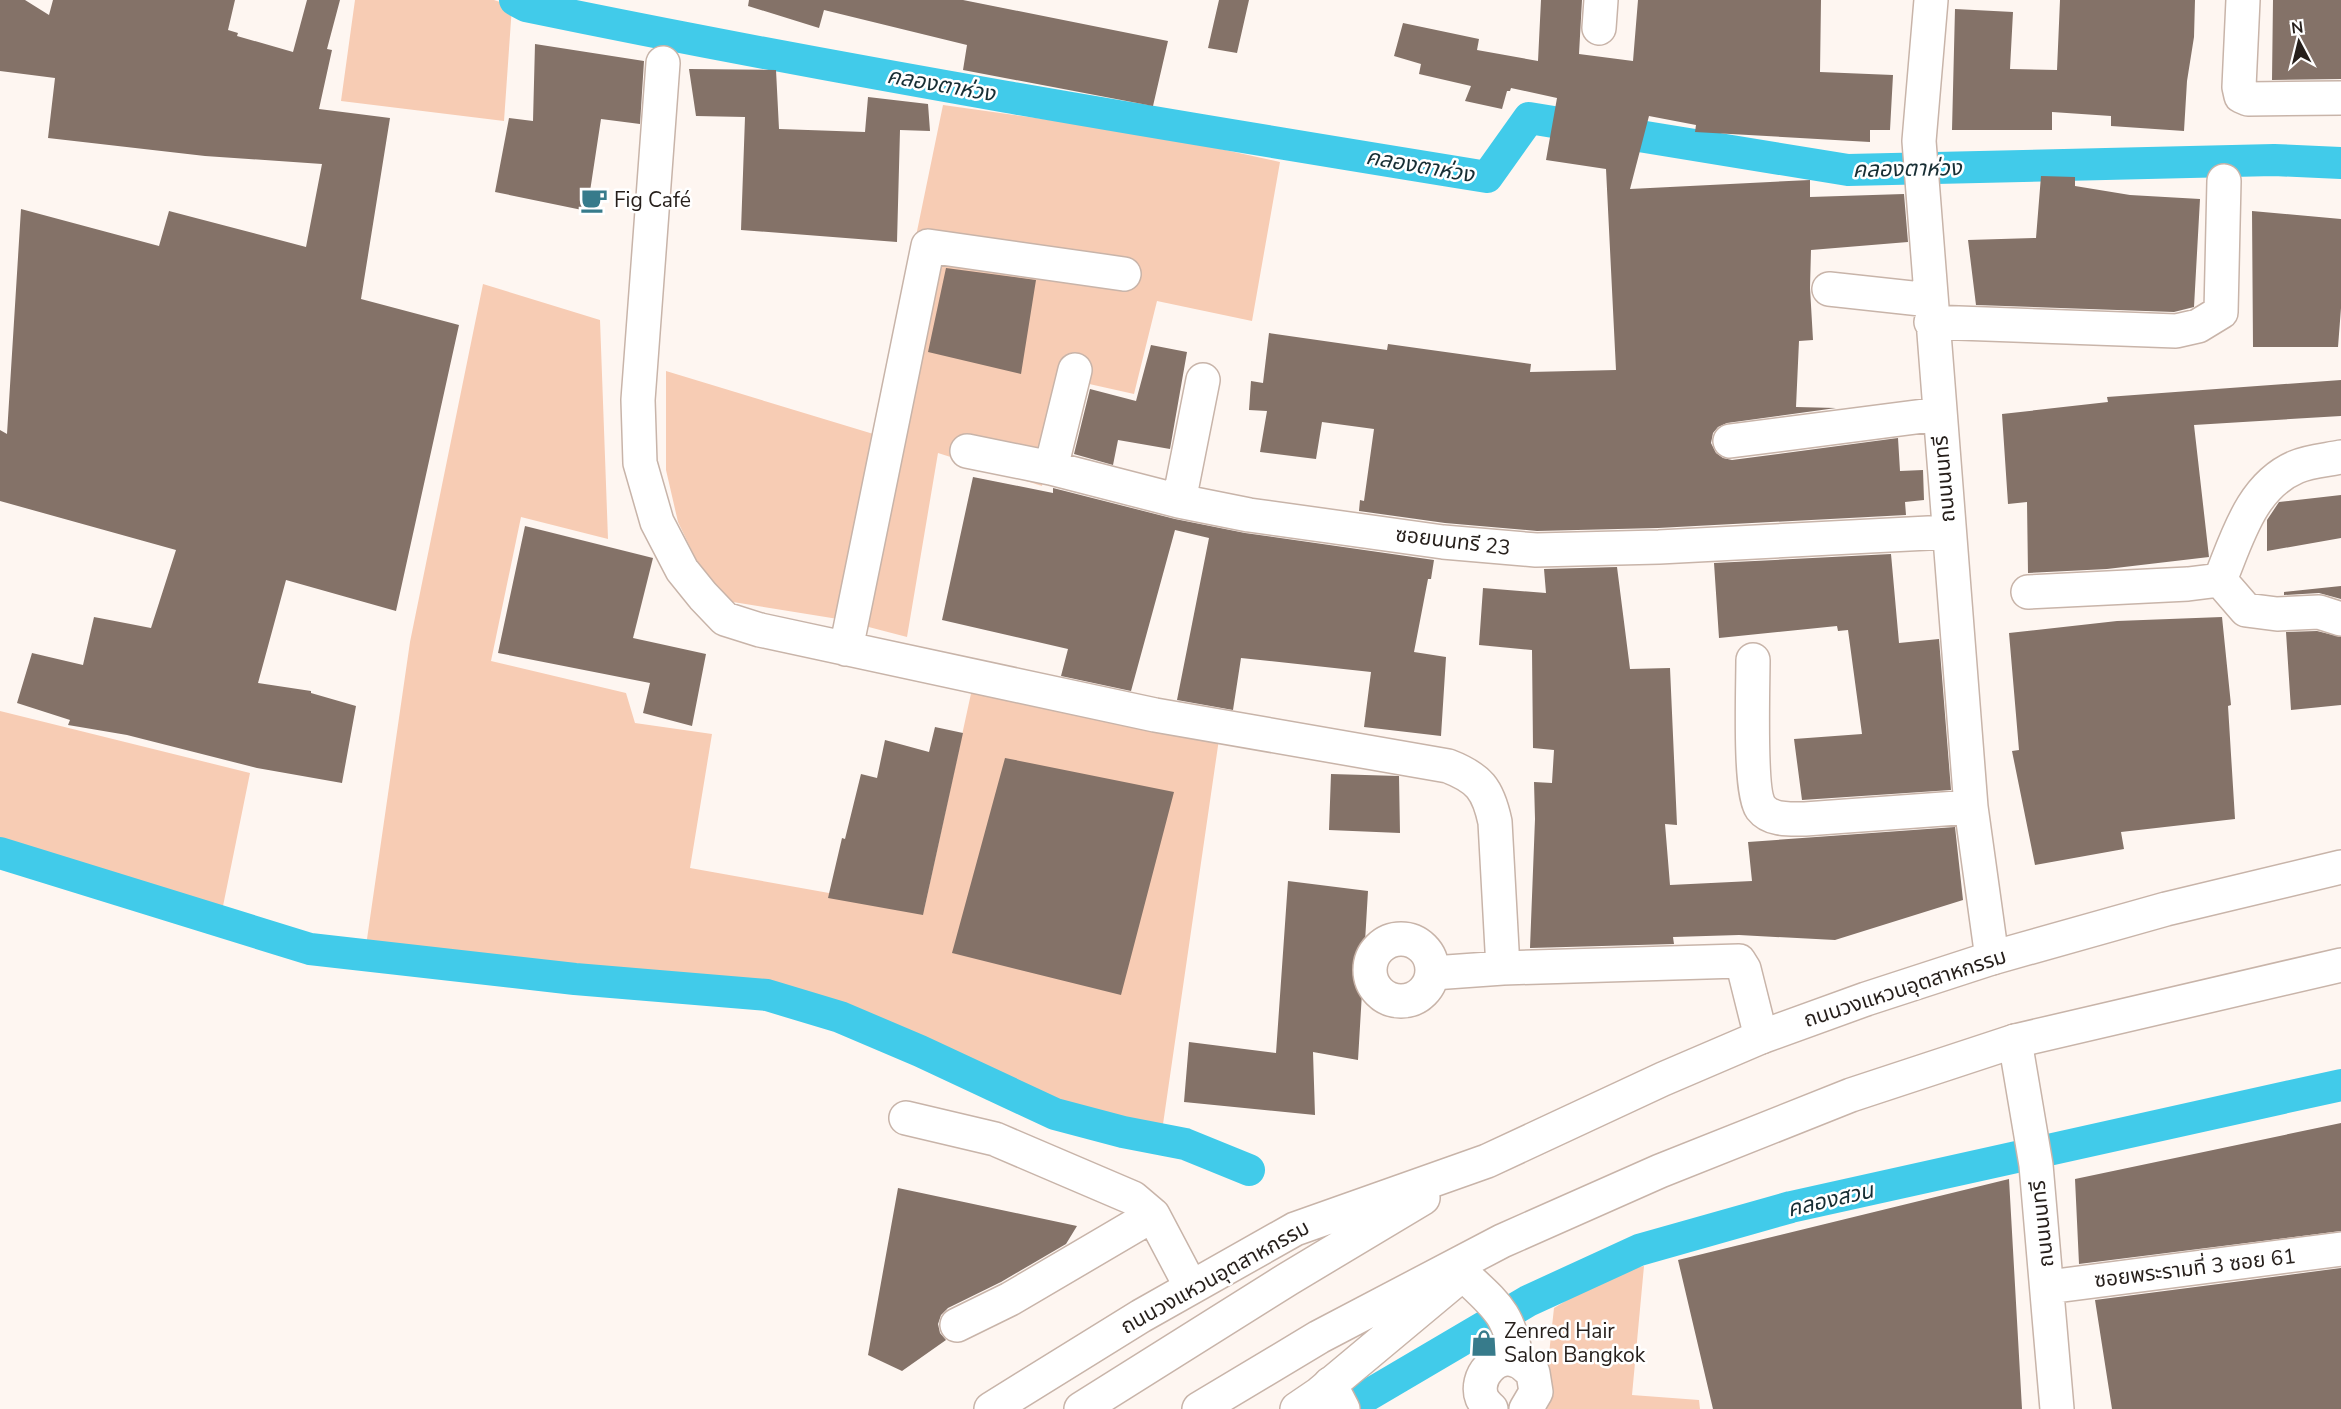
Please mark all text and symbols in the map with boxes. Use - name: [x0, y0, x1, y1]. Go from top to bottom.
- north arrow: [2269, 12, 2329, 72]
- text: N: [2290, 16, 2305, 40]
- water label: คลองตาห่วง: [885, 61, 998, 109]
- water label: คลองตาห่วง: [1364, 142, 1477, 190]
- water label: คลองตาห่วง: [1852, 153, 1963, 185]
- cafe icon: Fig Café: [579, 185, 609, 215]
- place label: Fig Café: [614, 186, 691, 214]
- street label: ถนนนนทรี: [1926, 434, 1962, 524]
- street label: ซอยนนทรี 23: [1394, 520, 1512, 562]
- street label: ถนนวงแหวนอุตสาหกรรม: [1800, 942, 2010, 1034]
- water label: คลองสวน: [1784, 1175, 1878, 1224]
- street label: ถนนนนทรี: [2024, 1179, 2060, 1269]
- street label: ถนนวงแหวนอุตสาหกรรม: [1116, 1213, 1314, 1341]
- street label: ซอยพระรามที่ 3 ซอย 61: [2093, 1241, 2297, 1294]
- place label: Zenred Hair Salon Bangkok: [1504, 1317, 1646, 1369]
- shop icon: Zenred Hair Salon Bangkok: [1469, 1328, 1499, 1358]

